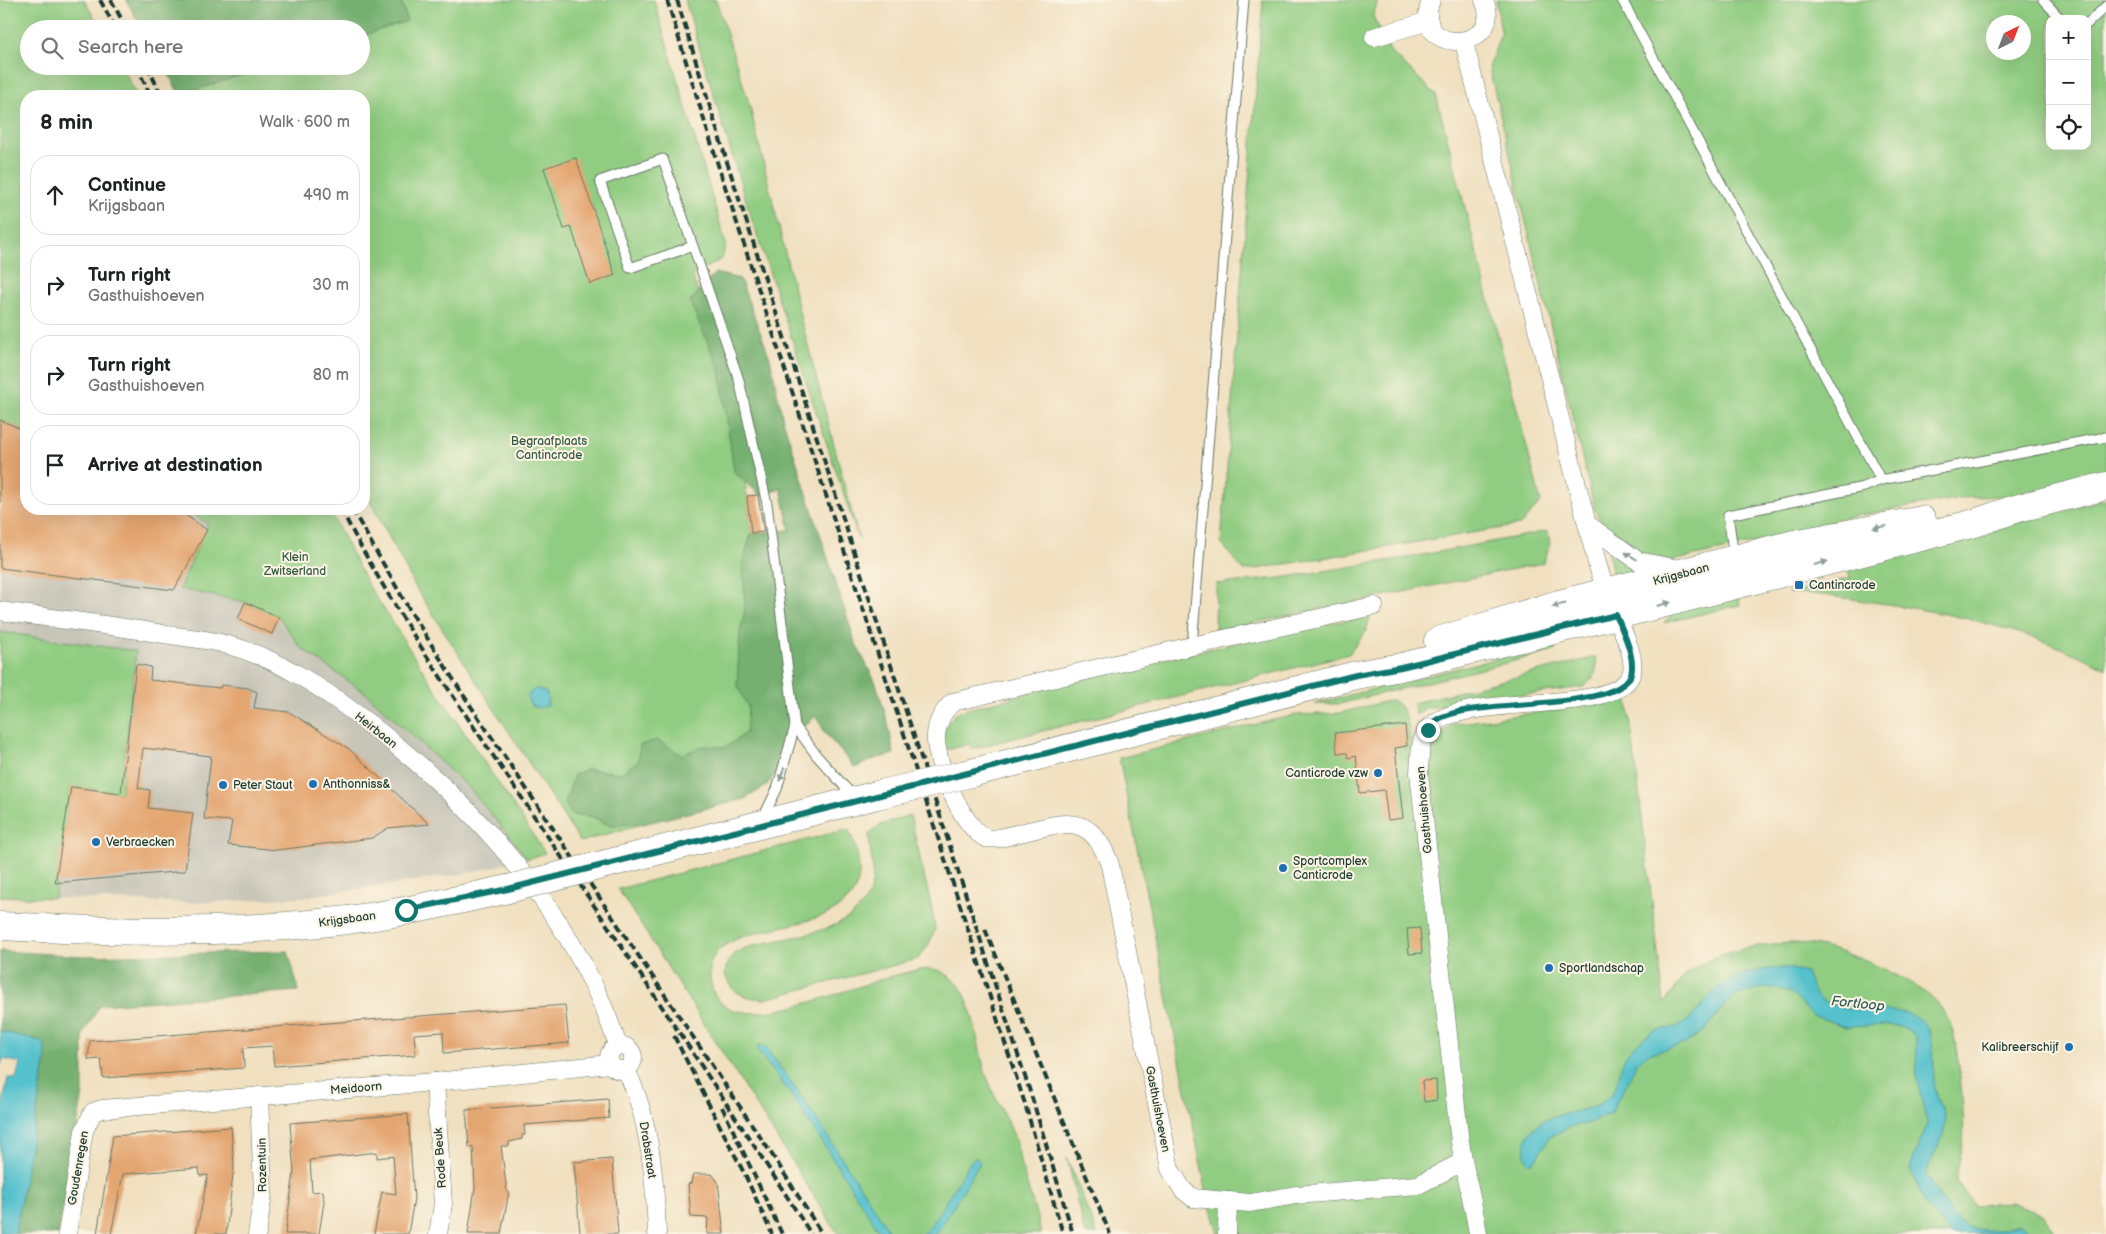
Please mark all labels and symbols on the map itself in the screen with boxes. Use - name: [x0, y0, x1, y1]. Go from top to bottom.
- north arrow: [1986, 15, 2031, 60]
- park label: Begraafplaats Cantincrode: [511, 434, 587, 463]
- one-way arrow: [1872, 524, 1888, 532]
- park label: Klein Zwitserland: [263, 550, 326, 579]
- one-way arrow: [1624, 552, 1637, 561]
- one-way arrow: [1813, 559, 1828, 567]
- street label: Krijgsbaan: [1651, 560, 1711, 589]
- place label: Cantincrode: [1809, 578, 1876, 593]
- marker: Cantincrode: [1793, 579, 1805, 591]
- one-way arrow: [1656, 600, 1671, 608]
- one-way arrow: [1551, 601, 1566, 609]
- street label: Heirbaan: [351, 709, 400, 752]
- route end: [1417, 719, 1440, 742]
- one-way arrow: [778, 766, 786, 781]
- place label: Canticrode vzw: [1285, 766, 1368, 781]
- street label: Gasthuishoeven: [1413, 766, 1436, 854]
- marker: Canticrode vzw: [1372, 767, 1384, 779]
- place label: Anthonniss&: [323, 777, 390, 792]
- place label: Peter Staut: [233, 778, 293, 793]
- marker: Anthonniss&: [307, 778, 319, 790]
- marker: Peter Staut: [217, 779, 229, 791]
- place label: Verbraecken: [106, 835, 175, 850]
- marker: Verbraecken: [90, 836, 102, 848]
- place label: Sportcomplex Canticrode: [1293, 854, 1367, 883]
- marker: Sportcomplex Canticrode: [1277, 862, 1289, 874]
- route start: [395, 899, 418, 922]
- street label: Krijgsbaan: [317, 908, 377, 931]
- place label: Sportlandschap: [1559, 961, 1644, 976]
- marker: Sportlandschap: [1543, 962, 1555, 974]
- water label: Fortloop: [1830, 992, 1886, 1015]
- place label: Kalibreerschijf: [1981, 1040, 2059, 1055]
- marker: Kalibreerschijf: [2063, 1041, 2075, 1053]
- street label: Gasthuishoeven: [1142, 1065, 1173, 1154]
- street label: Meidoorn: [330, 1079, 383, 1098]
- street label: Drabstraat: [636, 1121, 659, 1180]
- street label: Rode Beuk: [431, 1127, 450, 1189]
- street label: Goudenregen: [65, 1130, 92, 1206]
- street label: Rozentuin: [255, 1137, 270, 1192]

